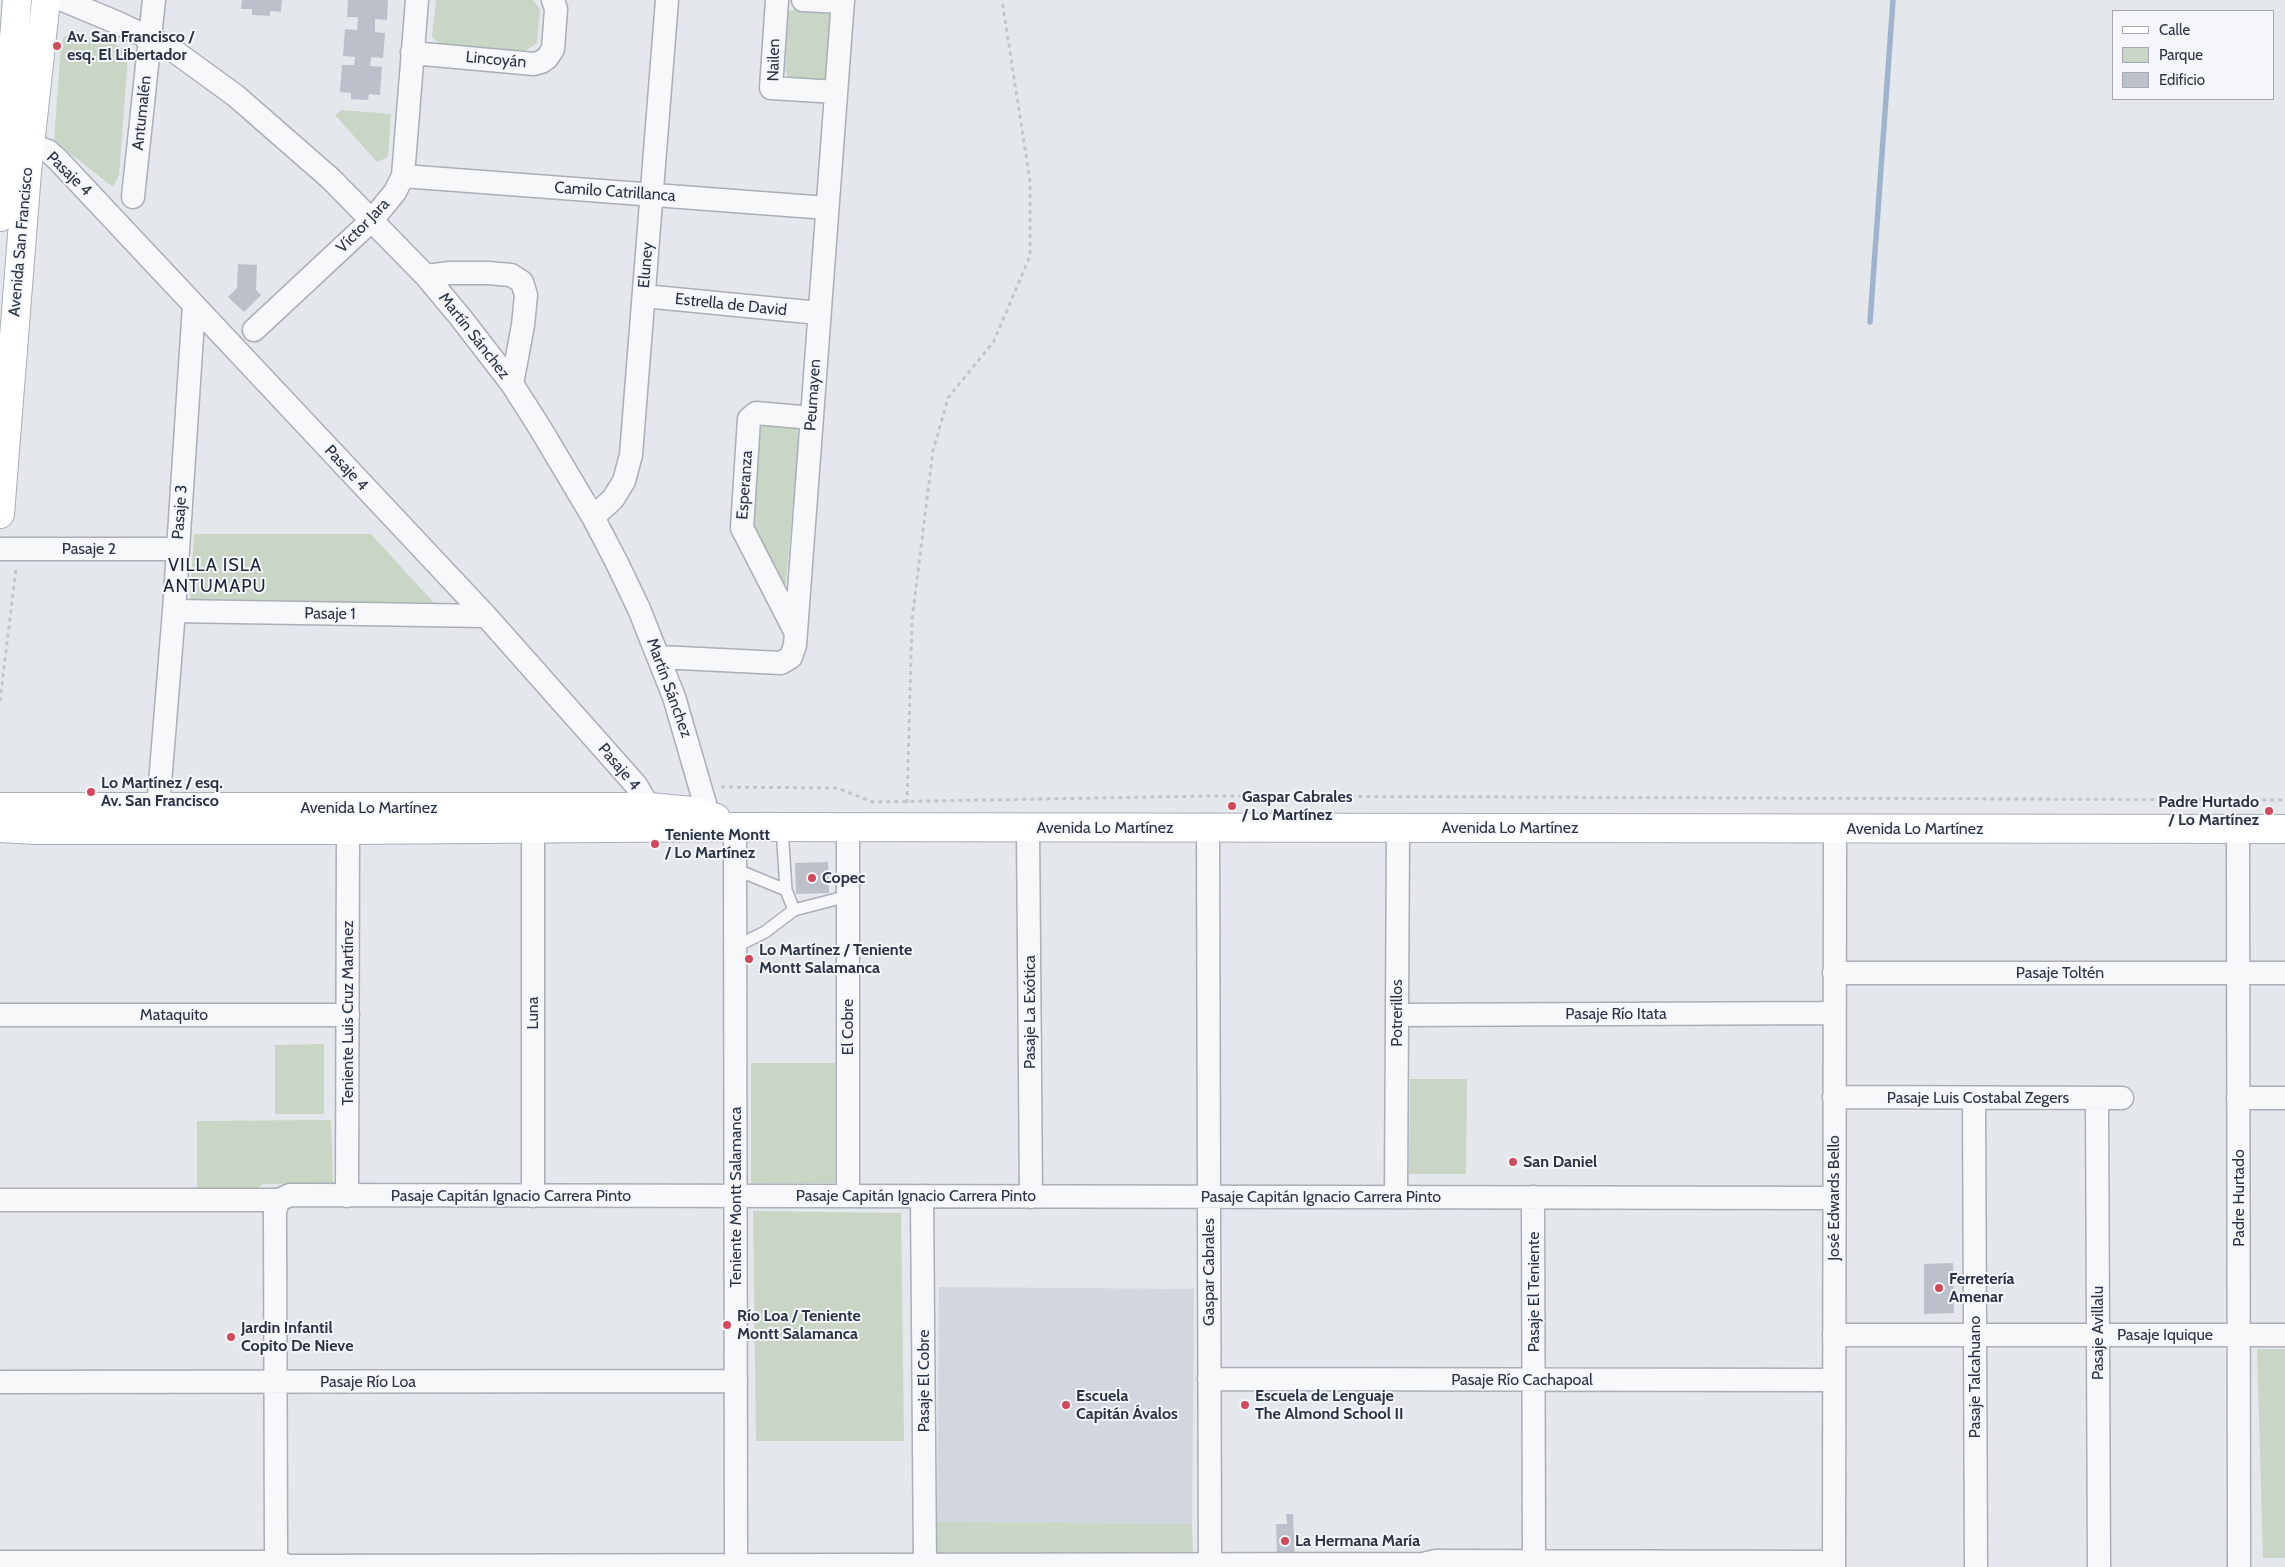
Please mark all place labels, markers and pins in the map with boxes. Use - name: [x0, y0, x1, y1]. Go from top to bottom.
- place label: Av. San Francisco / esq. El Libertador: [67, 27, 194, 65]
- marker: Av. San Francisco / esq. El Libertador: [51, 40, 63, 52]
- place label: Lo Martínez / esq. Av. San Francisco: [101, 773, 223, 811]
- marker: Lo Martínez / esq. Av. San Francisco: [85, 786, 97, 798]
- place label: Gaspar Cabrales / Lo Martínez: [1242, 787, 1352, 825]
- place label: Padre Hurtado / Lo Martínez: [2158, 792, 2259, 830]
- marker: Gaspar Cabrales / Lo Martínez: [1226, 800, 1238, 812]
- marker: Padre Hurtado / Lo Martínez: [2263, 805, 2275, 817]
- place label: Teniente Montt / Lo Martínez: [665, 825, 770, 863]
- marker: Teniente Montt / Lo Martínez: [649, 838, 661, 850]
- place label: Copec: [822, 868, 865, 888]
- marker: Copec: [806, 872, 818, 884]
- place label: Lo Martínez / Teniente Montt Salamanca: [759, 940, 912, 978]
- marker: Lo Martínez / Teniente Montt Salamanca: [743, 953, 755, 965]
- place label: San Daniel: [1523, 1152, 1597, 1172]
- marker: San Daniel: [1507, 1156, 1519, 1168]
- place label: Ferretería Amenar: [1949, 1269, 2015, 1307]
- marker: Ferretería Amenar: [1933, 1282, 1945, 1294]
- place label: Río Loa / Teniente Montt Salamanca: [737, 1306, 861, 1344]
- place label: Jardin Infantil Copito De Nieve: [241, 1318, 353, 1356]
- marker: Río Loa / Teniente Montt Salamanca: [721, 1319, 733, 1331]
- marker: Jardin Infantil Copito De Nieve: [225, 1331, 237, 1343]
- place label: Escuela Capitán Ávalos: [1076, 1386, 1178, 1424]
- place label: Escuela de Lenguaje The Almond School II: [1255, 1386, 1404, 1424]
- marker: Escuela Capitán Ávalos: [1060, 1399, 1072, 1411]
- marker: Escuela de Lenguaje The Almond School II: [1239, 1399, 1251, 1411]
- place label: La Hermana María: [1295, 1531, 1420, 1551]
- marker: La Hermana María: [1279, 1535, 1291, 1547]

